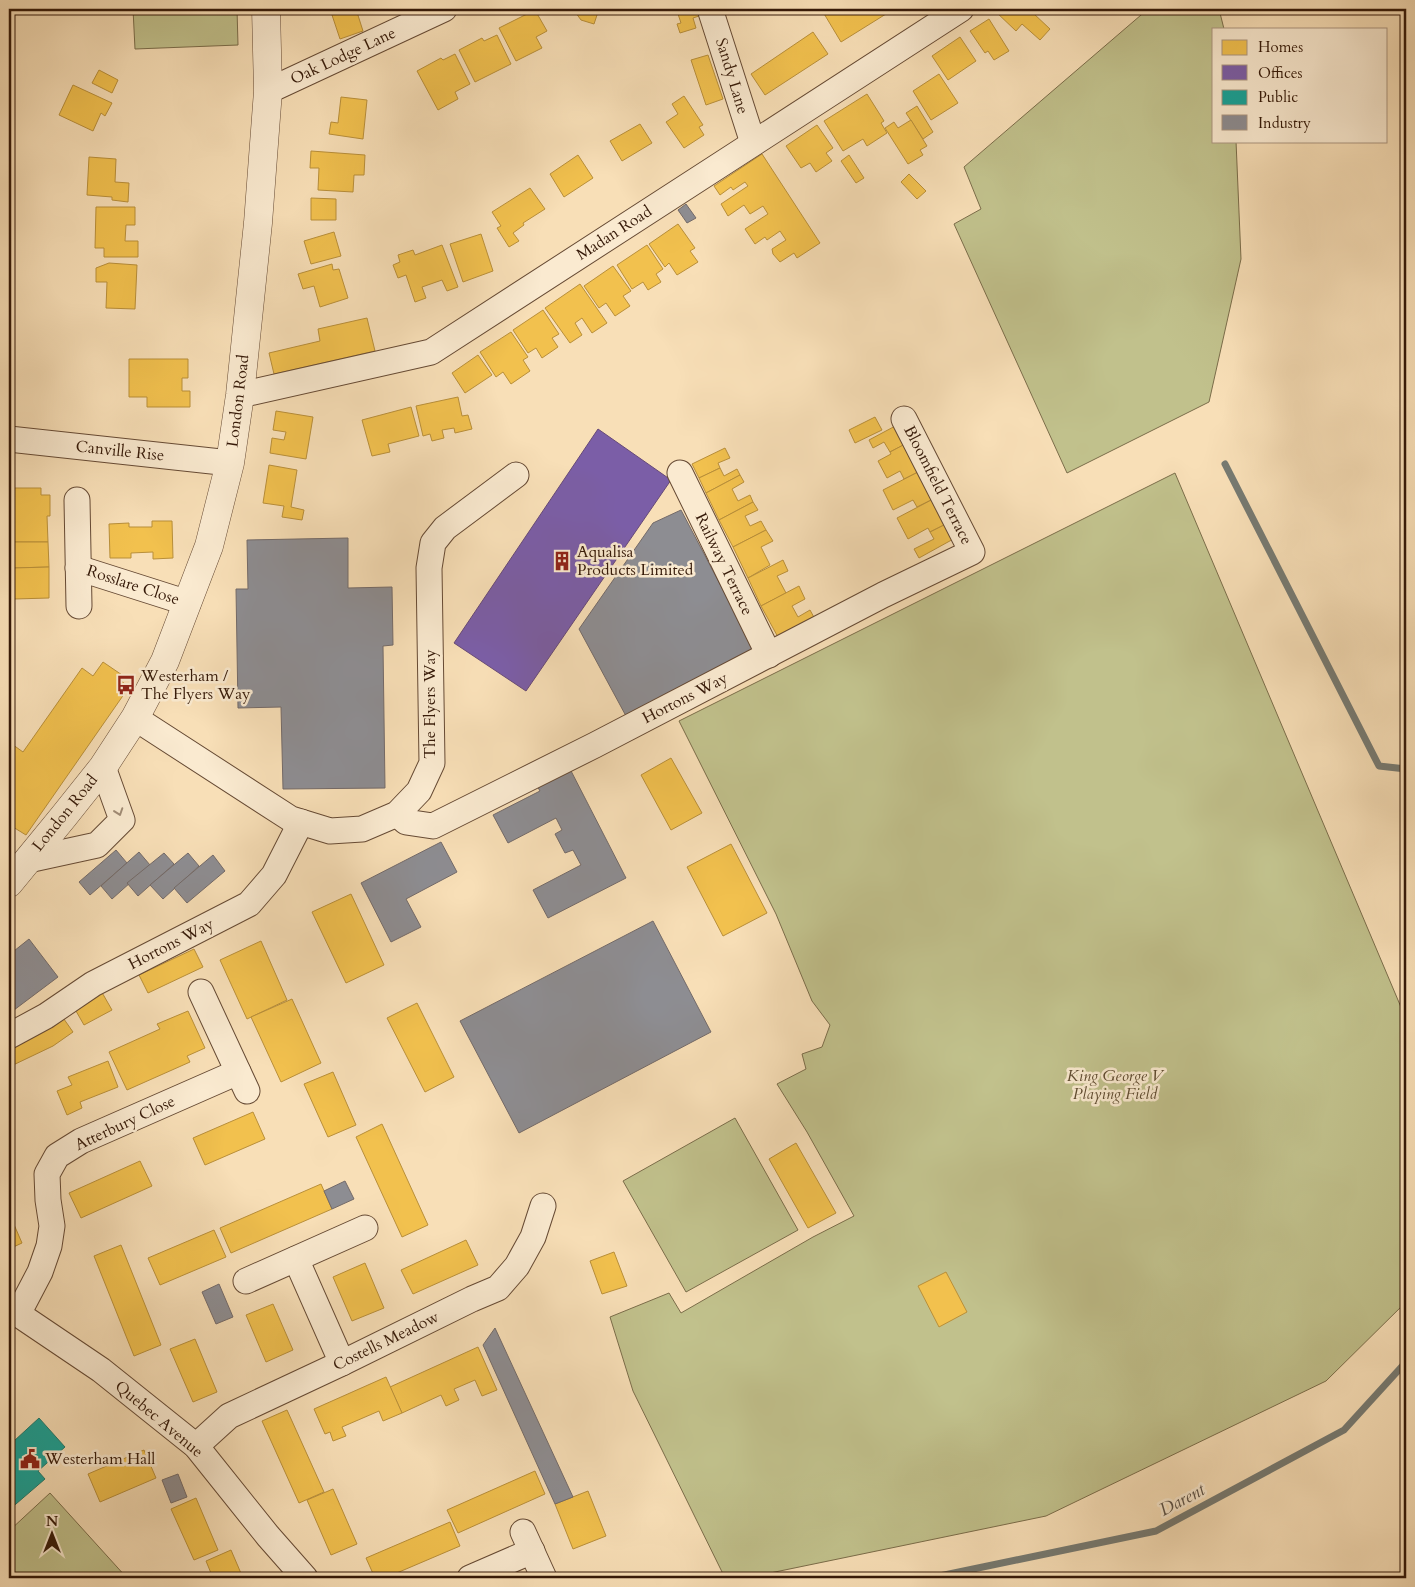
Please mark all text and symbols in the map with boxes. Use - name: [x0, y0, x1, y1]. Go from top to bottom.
- street label: Oak Lodge Lane: [287, 22, 399, 90]
- legend: [1212, 28, 1388, 142]
- street label: Sandy Lane: [710, 35, 754, 117]
- text: Homes: [1258, 37, 1303, 57]
- text: Offices: [1258, 63, 1303, 83]
- text: Public: [1258, 87, 1298, 107]
- text: Industry: [1258, 113, 1311, 133]
- street label: Madan Road: [572, 200, 656, 266]
- street label: London Road: [221, 353, 255, 449]
- street label: Bloomfield Terrace: [898, 422, 978, 548]
- street label: Canville Rise: [75, 435, 165, 467]
- street label: Railway Terrace: [690, 509, 758, 619]
- place label: Aqualisa Products Limited: [577, 541, 694, 581]
- building icon: Aqualisa Products Limited: [551, 550, 573, 572]
- street label: Rosslare Close: [84, 560, 182, 610]
- street label: The Flyers Way: [419, 649, 441, 759]
- place label: Westerham / The Flyers Way: [140, 665, 251, 705]
- street label: Hortons Way: [638, 667, 732, 729]
- bus stop icon: Westerham / The Flyers Way: [115, 674, 137, 696]
- street label: London Road: [27, 770, 103, 856]
- one-way arrow: [113, 808, 123, 816]
- street label: Hortons Way: [124, 913, 218, 975]
- park label: King George V Playing Field: [1067, 1065, 1165, 1105]
- street label: Atterbury Close: [71, 1090, 179, 1156]
- street label: Costells Meadow: [329, 1306, 443, 1376]
- street label: Quebec Avenue: [110, 1375, 208, 1463]
- public building icon: Westerham Hall: [19, 1448, 41, 1470]
- place label: Westerham Hall: [44, 1448, 155, 1470]
- water label: Darent: [1155, 1477, 1210, 1522]
- north arrow: [28, 1510, 78, 1560]
- text: N: [46, 1512, 58, 1531]

